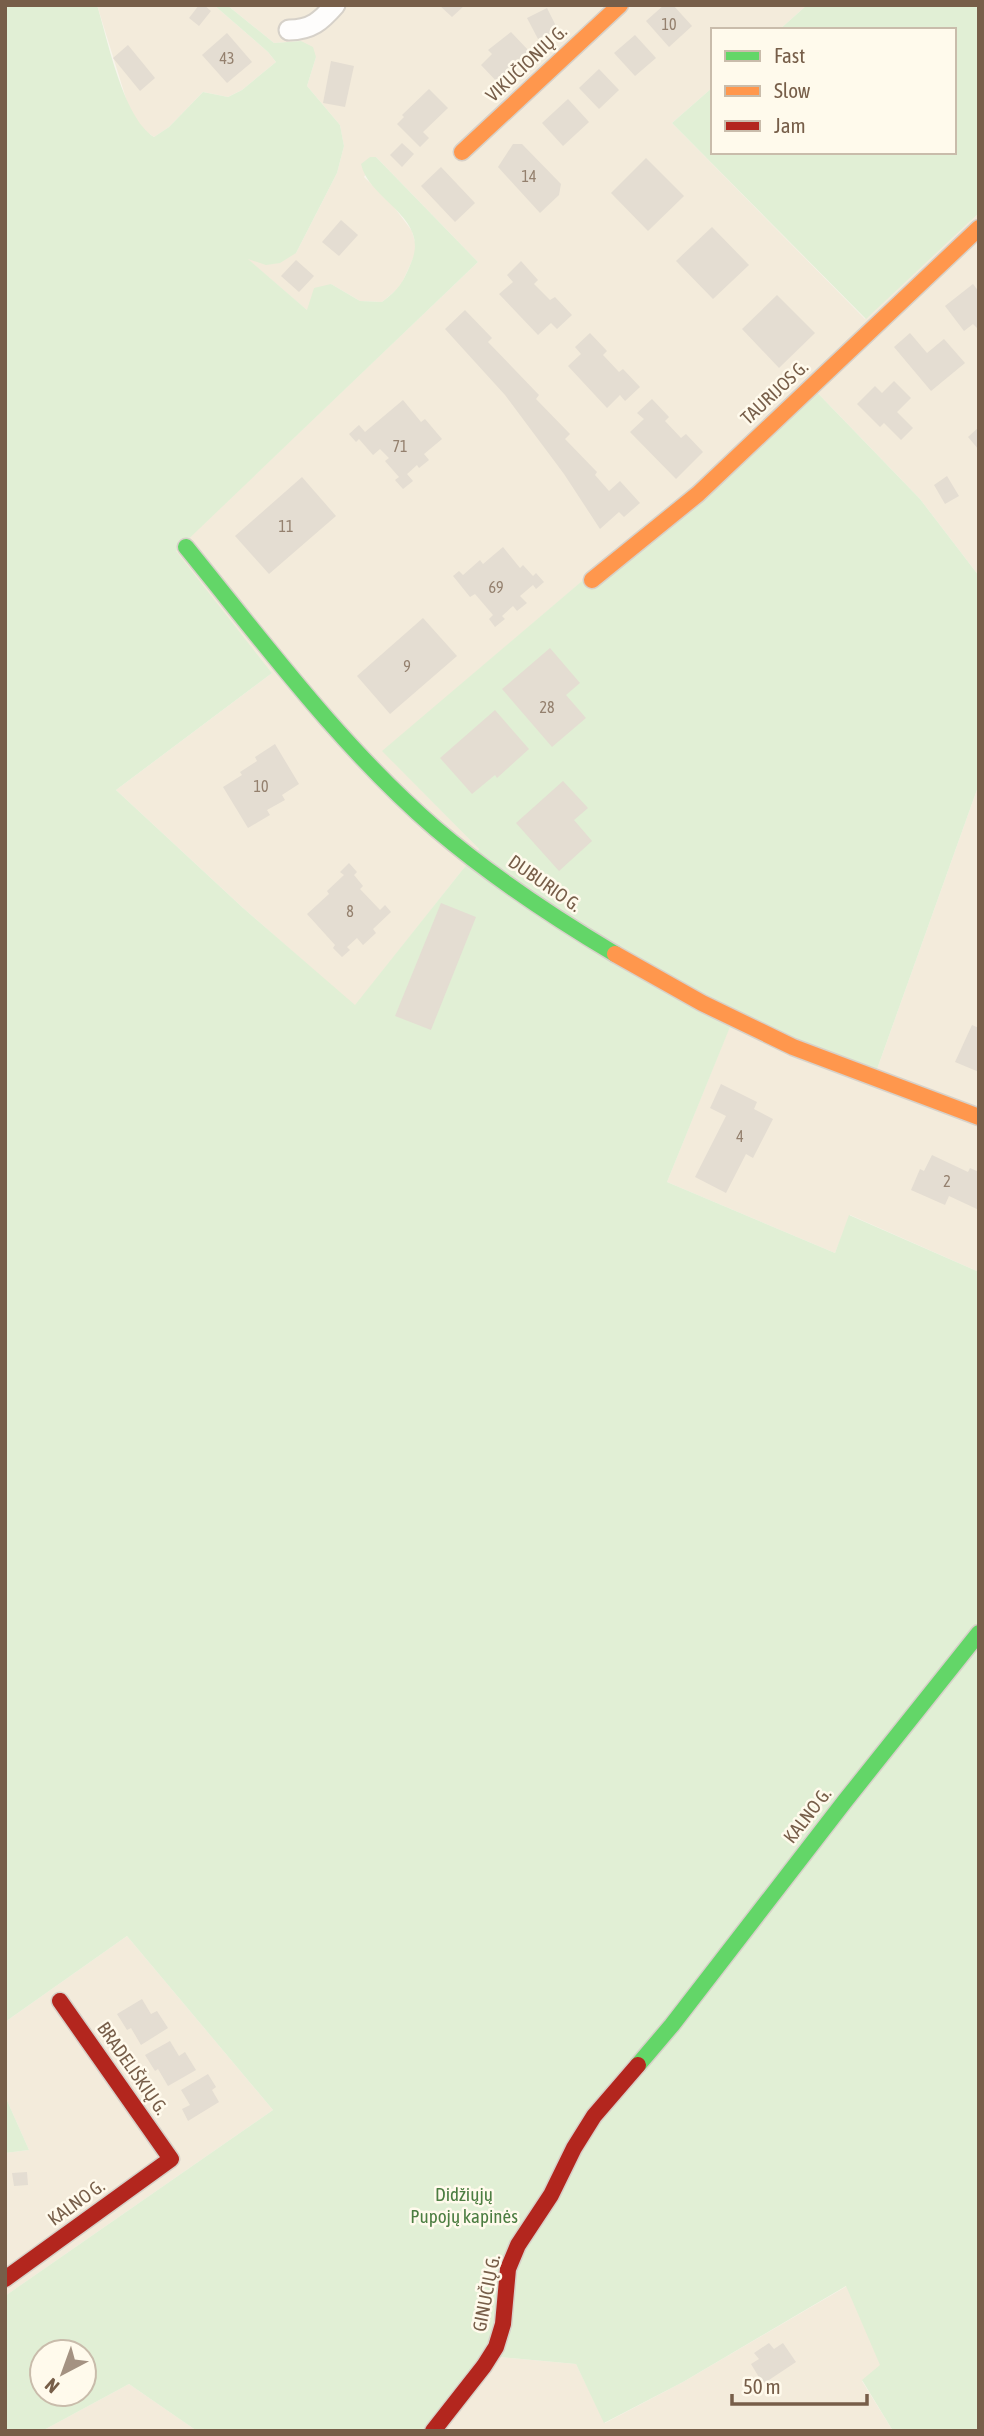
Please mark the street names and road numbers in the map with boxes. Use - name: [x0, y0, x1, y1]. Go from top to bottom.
- street label: VIKUČIONIŲ G.: [481, 20, 571, 106]
- street label: TAURIJOS G.: [736, 355, 812, 429]
- street label: DUBURIO G.: [504, 850, 586, 916]
- street label: KALNO G.: [779, 1783, 835, 1847]
- street label: BRADELIŠKIŲ G.: [93, 2017, 173, 2119]
- street label: KALNO G.: [44, 2174, 108, 2230]
- street label: GINUČIŲ G.: [468, 2253, 504, 2333]

